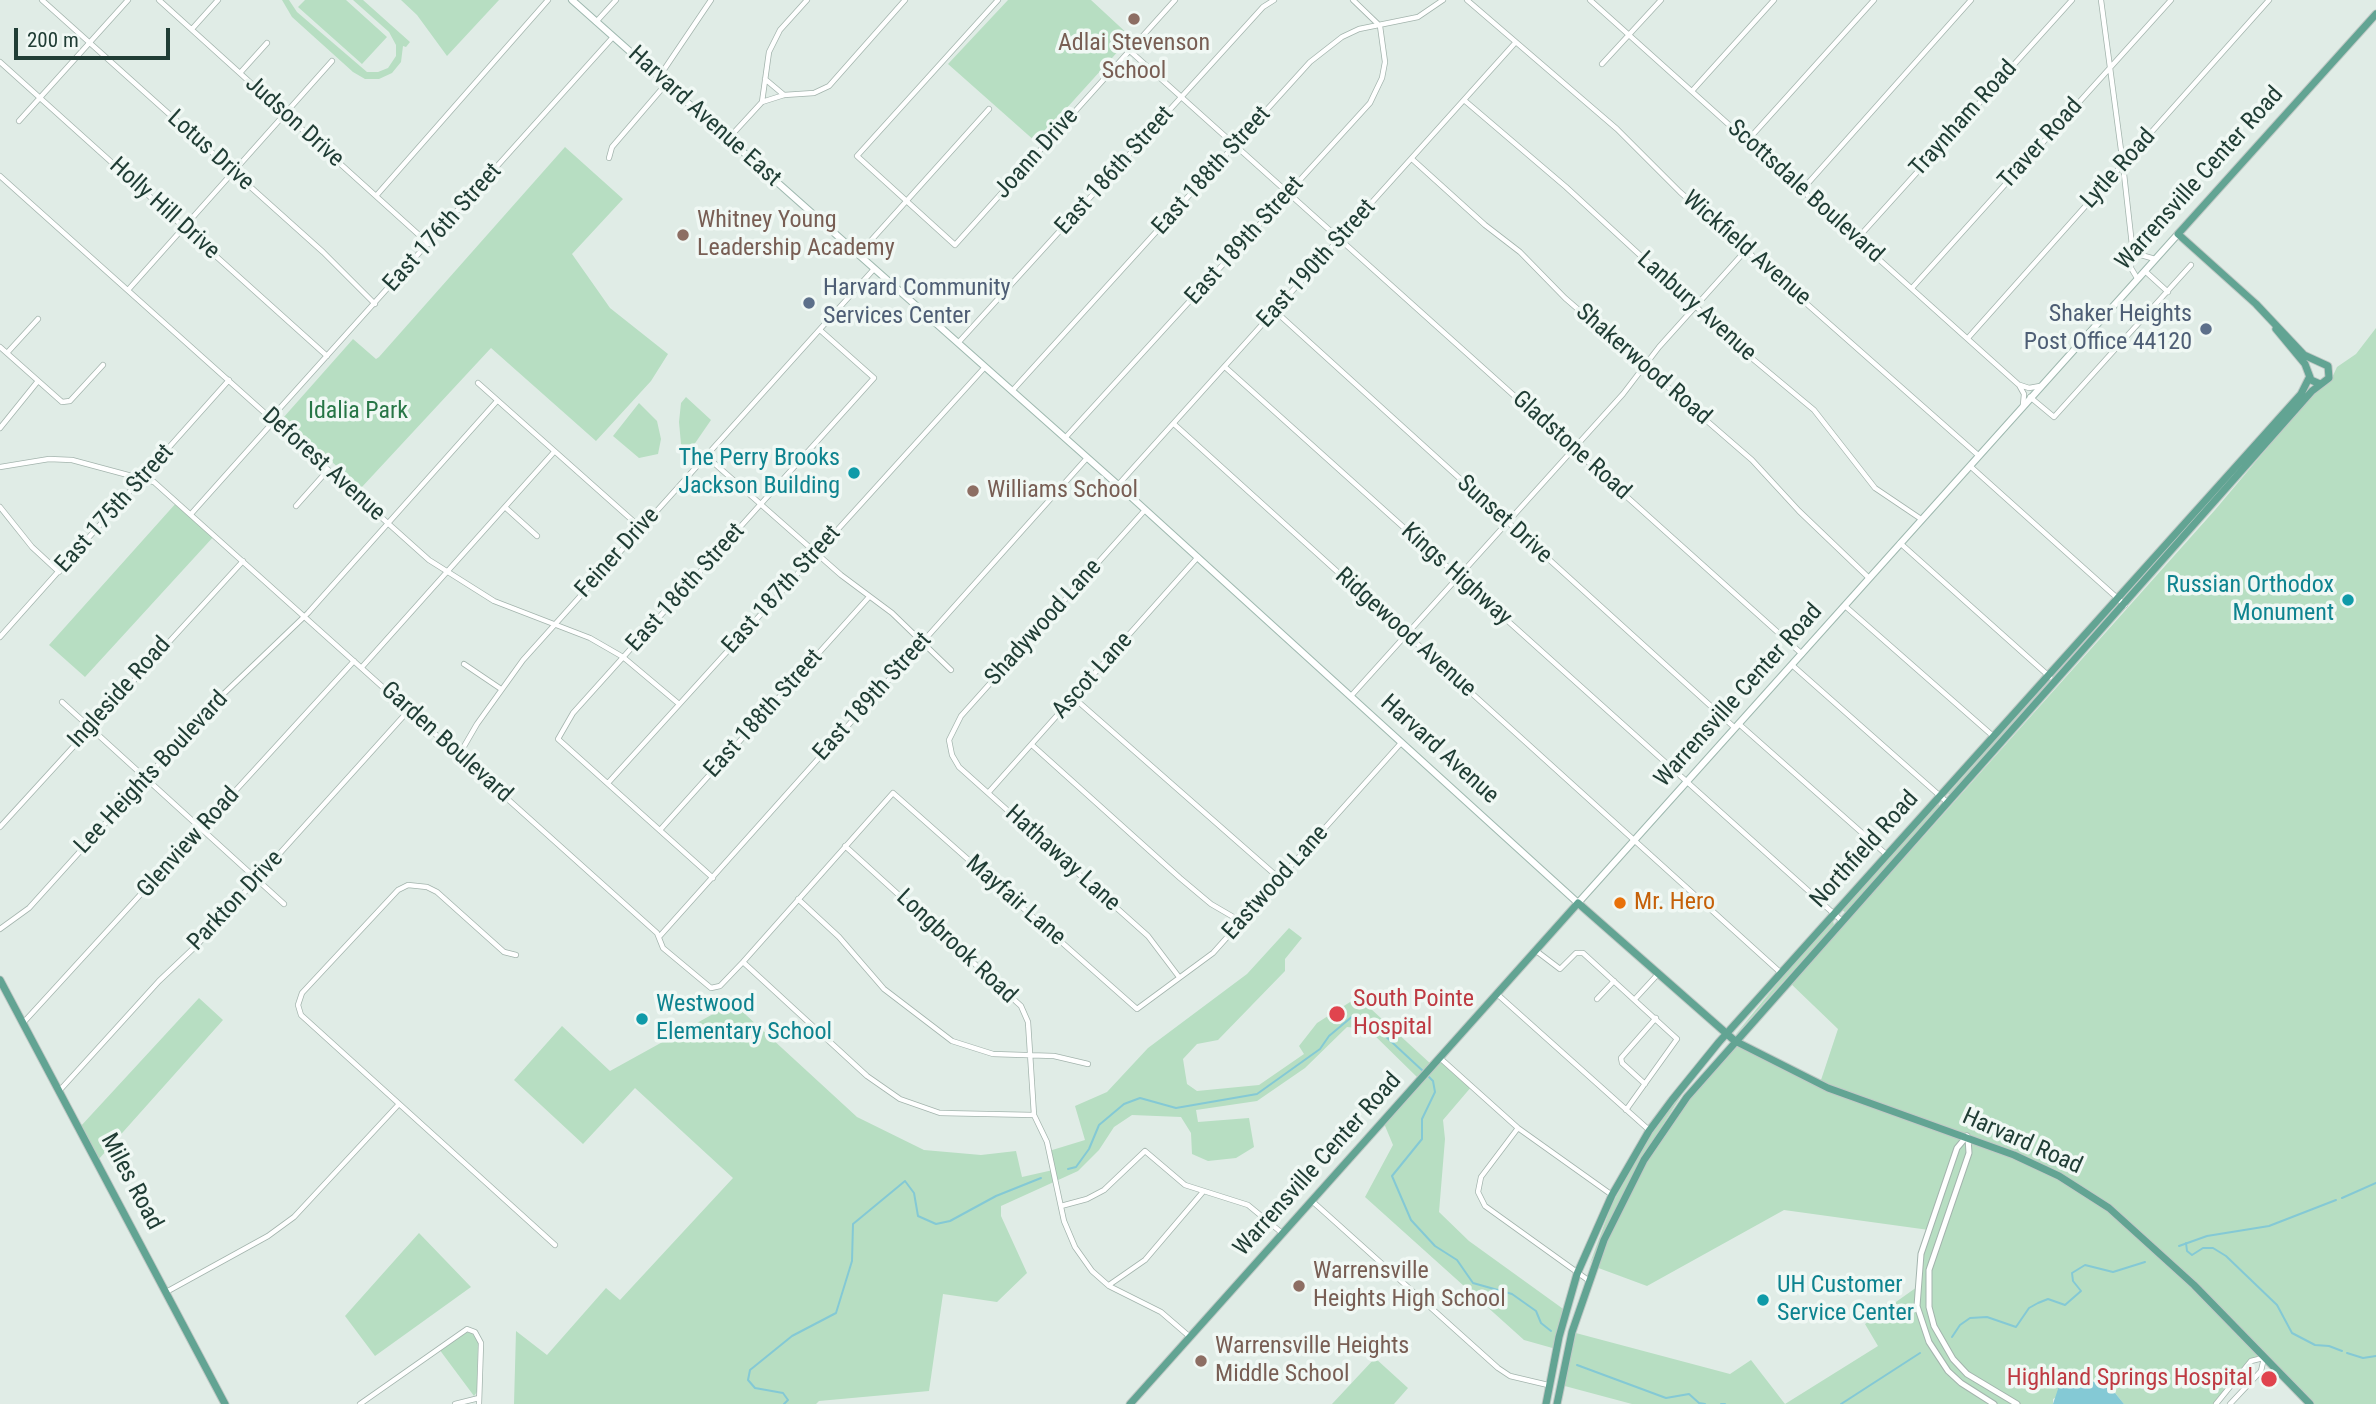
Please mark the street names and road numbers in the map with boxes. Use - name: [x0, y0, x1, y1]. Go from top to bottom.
- street label: Harvard Avenue East: [622, 41, 786, 193]
- street label: Traynham Road: [1904, 55, 2024, 183]
- street label: Judson Drive: [239, 70, 349, 174]
- street label: Warrensville Center Road: [2110, 81, 2290, 277]
- street label: Traver Road: [1993, 93, 2089, 195]
- street label: East 186th Street: [1050, 101, 1180, 241]
- street label: East 188th Street: [1147, 101, 1277, 241]
- street label: Joann Drive: [989, 103, 1085, 205]
- street label: Lotus Drive: [161, 105, 259, 197]
- street label: Scottsdale Boulevard: [1721, 114, 1889, 270]
- street label: Lytle Road: [2076, 123, 2162, 215]
- street label: Holly Hill Drive: [103, 152, 225, 266]
- street label: East 176th Street: [378, 158, 508, 298]
- street label: East 189th Street: [1180, 171, 1310, 311]
- street label: Wickfield Avenue: [1676, 185, 1816, 313]
- street label: East 190th Street: [1252, 194, 1382, 334]
- street label: Lanbury Avenue: [1631, 246, 1761, 368]
- street label: Shakerwood Road: [1569, 298, 1717, 432]
- street label: Gladstone Road: [1506, 385, 1636, 507]
- street label: Deforest Avenue: [256, 402, 390, 528]
- street label: East 175th Street: [50, 439, 180, 579]
- street label: Sunset Drive: [1450, 470, 1558, 570]
- street label: Feiner Drive: [570, 502, 666, 604]
- street label: East 186th Street: [621, 518, 751, 658]
- street label: Kings Highway: [1395, 518, 1517, 632]
- street label: East 187th Street: [717, 520, 847, 660]
- street label: Shadywood Lane: [980, 554, 1108, 692]
- street label: Ridgewood Avenue: [1329, 562, 1481, 704]
- street label: Warrensville Center Road: [1649, 598, 1829, 794]
- street label: East 189th Street: [808, 627, 938, 767]
- street label: Ascot Lane: [1047, 627, 1139, 725]
- street label: Ingleside Road: [63, 632, 177, 754]
- street label: East 188th Street: [699, 644, 829, 784]
- street label: Garden Boulevard: [374, 676, 518, 810]
- street label: Lee Heights Boulevard: [69, 686, 235, 860]
- street label: Harvard Avenue: [1374, 689, 1504, 811]
- street label: Glenview Road: [132, 782, 246, 904]
- street label: Northfield Road: [1805, 786, 1925, 914]
- street label: Hathaway Lane: [999, 800, 1125, 918]
- street label: Eastwood Lane: [1217, 820, 1335, 946]
- street label: Parkton Drive: [182, 845, 290, 957]
- street label: Mayfair Lane: [959, 850, 1071, 952]
- street label: Longbrook Road: [890, 884, 1022, 1010]
- street label: Warrensville Center Road: [1228, 1067, 1408, 1263]
- street label: Harvard Road: [1958, 1103, 2086, 1181]
- street label: Miles Road: [94, 1129, 168, 1235]

